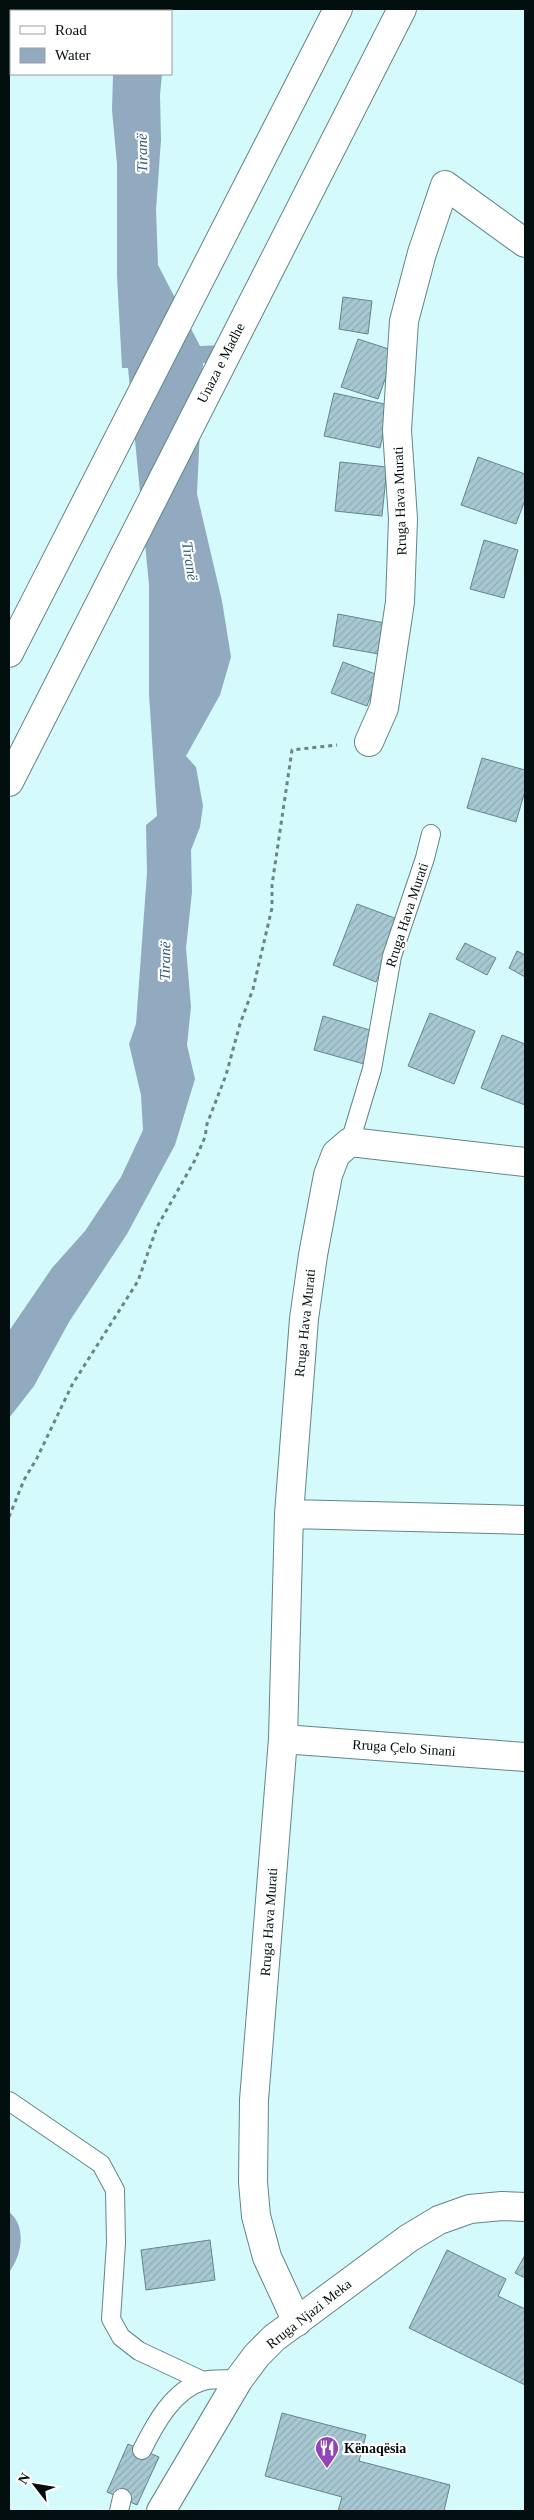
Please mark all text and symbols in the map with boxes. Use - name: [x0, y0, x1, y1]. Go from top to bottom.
- legend: [10, 10, 172, 75]
- text: Road: [55, 22, 87, 38]
- text: Water: [55, 47, 90, 63]
- water label: Tiranë: [134, 133, 150, 173]
- street label: Unaza e Madhe: [194, 320, 248, 406]
- street label: Rruga Hava Murati: [391, 446, 409, 556]
- water label: Tiranë: [179, 540, 201, 582]
- street label: Rruga Hava Murati: [383, 861, 431, 969]
- water label: Tiranë: [157, 941, 173, 981]
- street label: Rruga Hava Murati: [292, 1268, 318, 1378]
- street label: Rruga Çelo Sinani: [352, 1737, 456, 1759]
- street label: Rruga Hava Murati: [258, 1867, 280, 1977]
- street label: Rruga Njazi Meka: [264, 2276, 355, 2352]
- restaurant icon: Kënaqësia: [314, 2435, 340, 2469]
- place label: Kënaqësia: [344, 2441, 406, 2456]
- north arrow: [10, 2460, 60, 2510]
- text: N: [15, 2470, 33, 2487]

